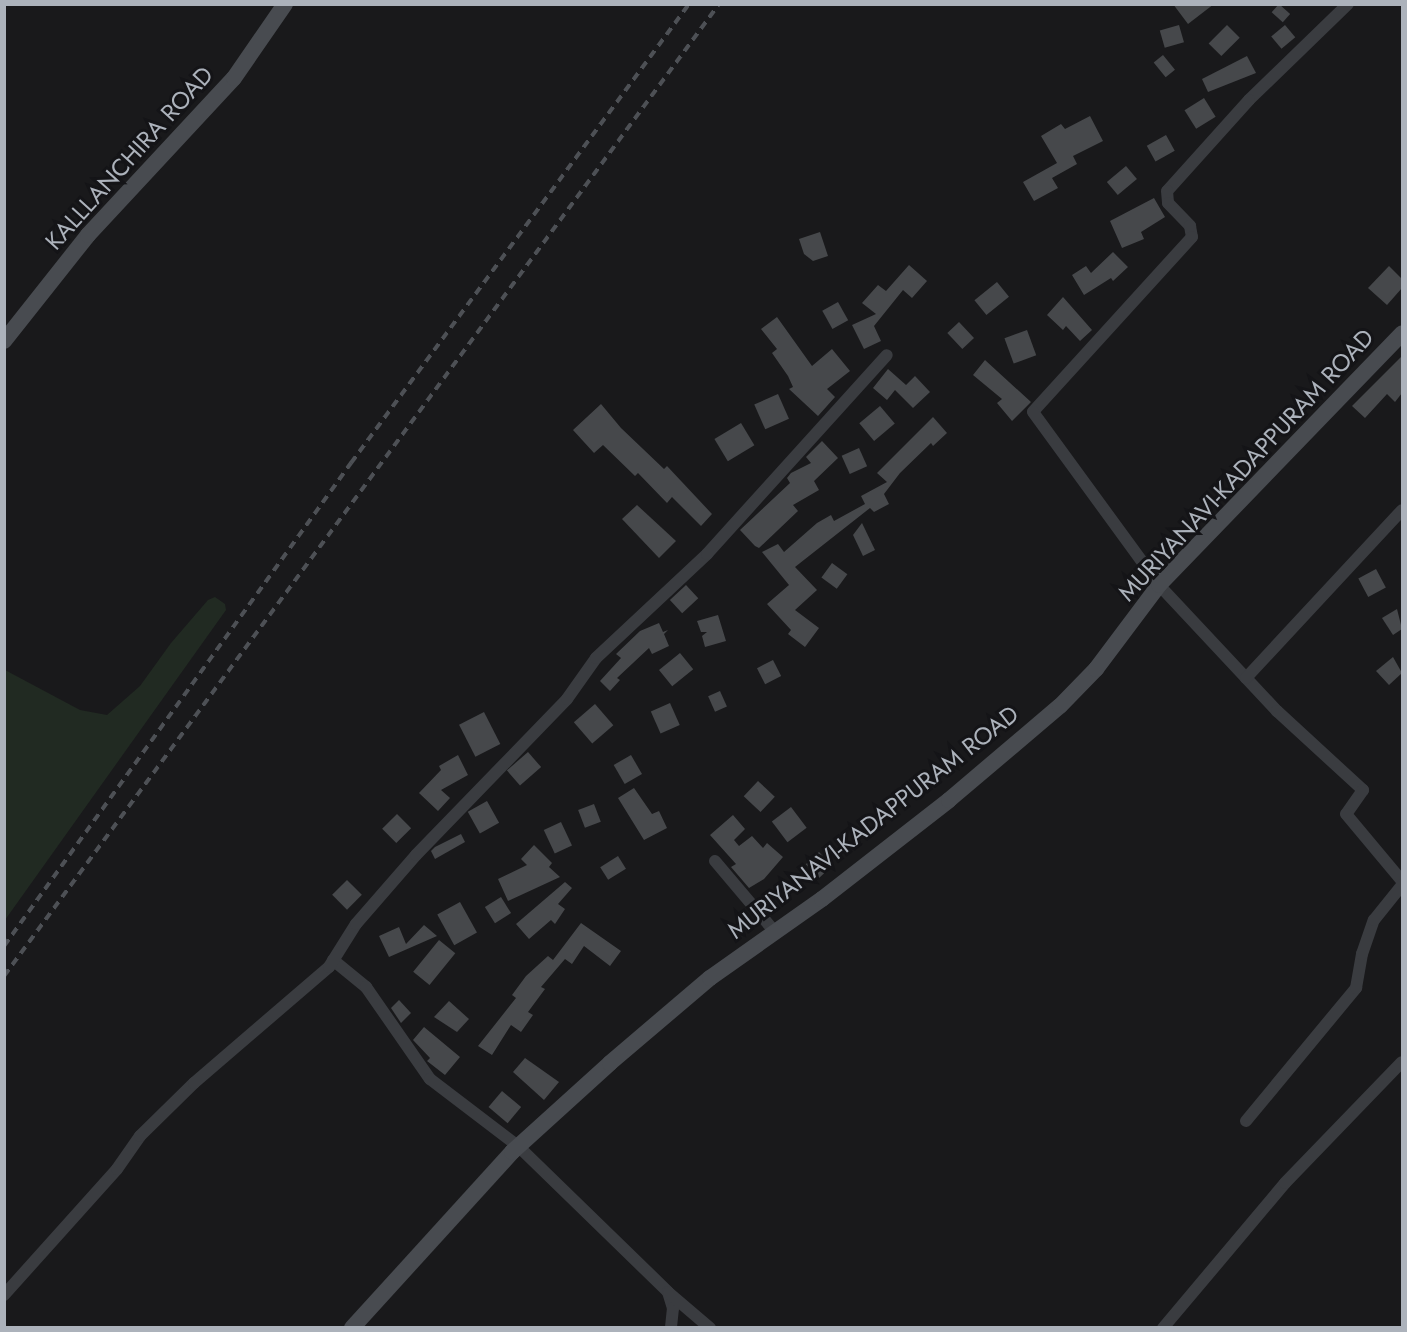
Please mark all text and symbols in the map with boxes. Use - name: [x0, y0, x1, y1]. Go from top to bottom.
- street label: KALLLANCHIRA ROAD: [39, 60, 219, 256]
- street label: MURIYANAVI-KADAPPURAM ROAD: [1112, 323, 1380, 607]
- street label: MURIYANAVI-KADAPPURAM ROAD: [722, 699, 1024, 945]

